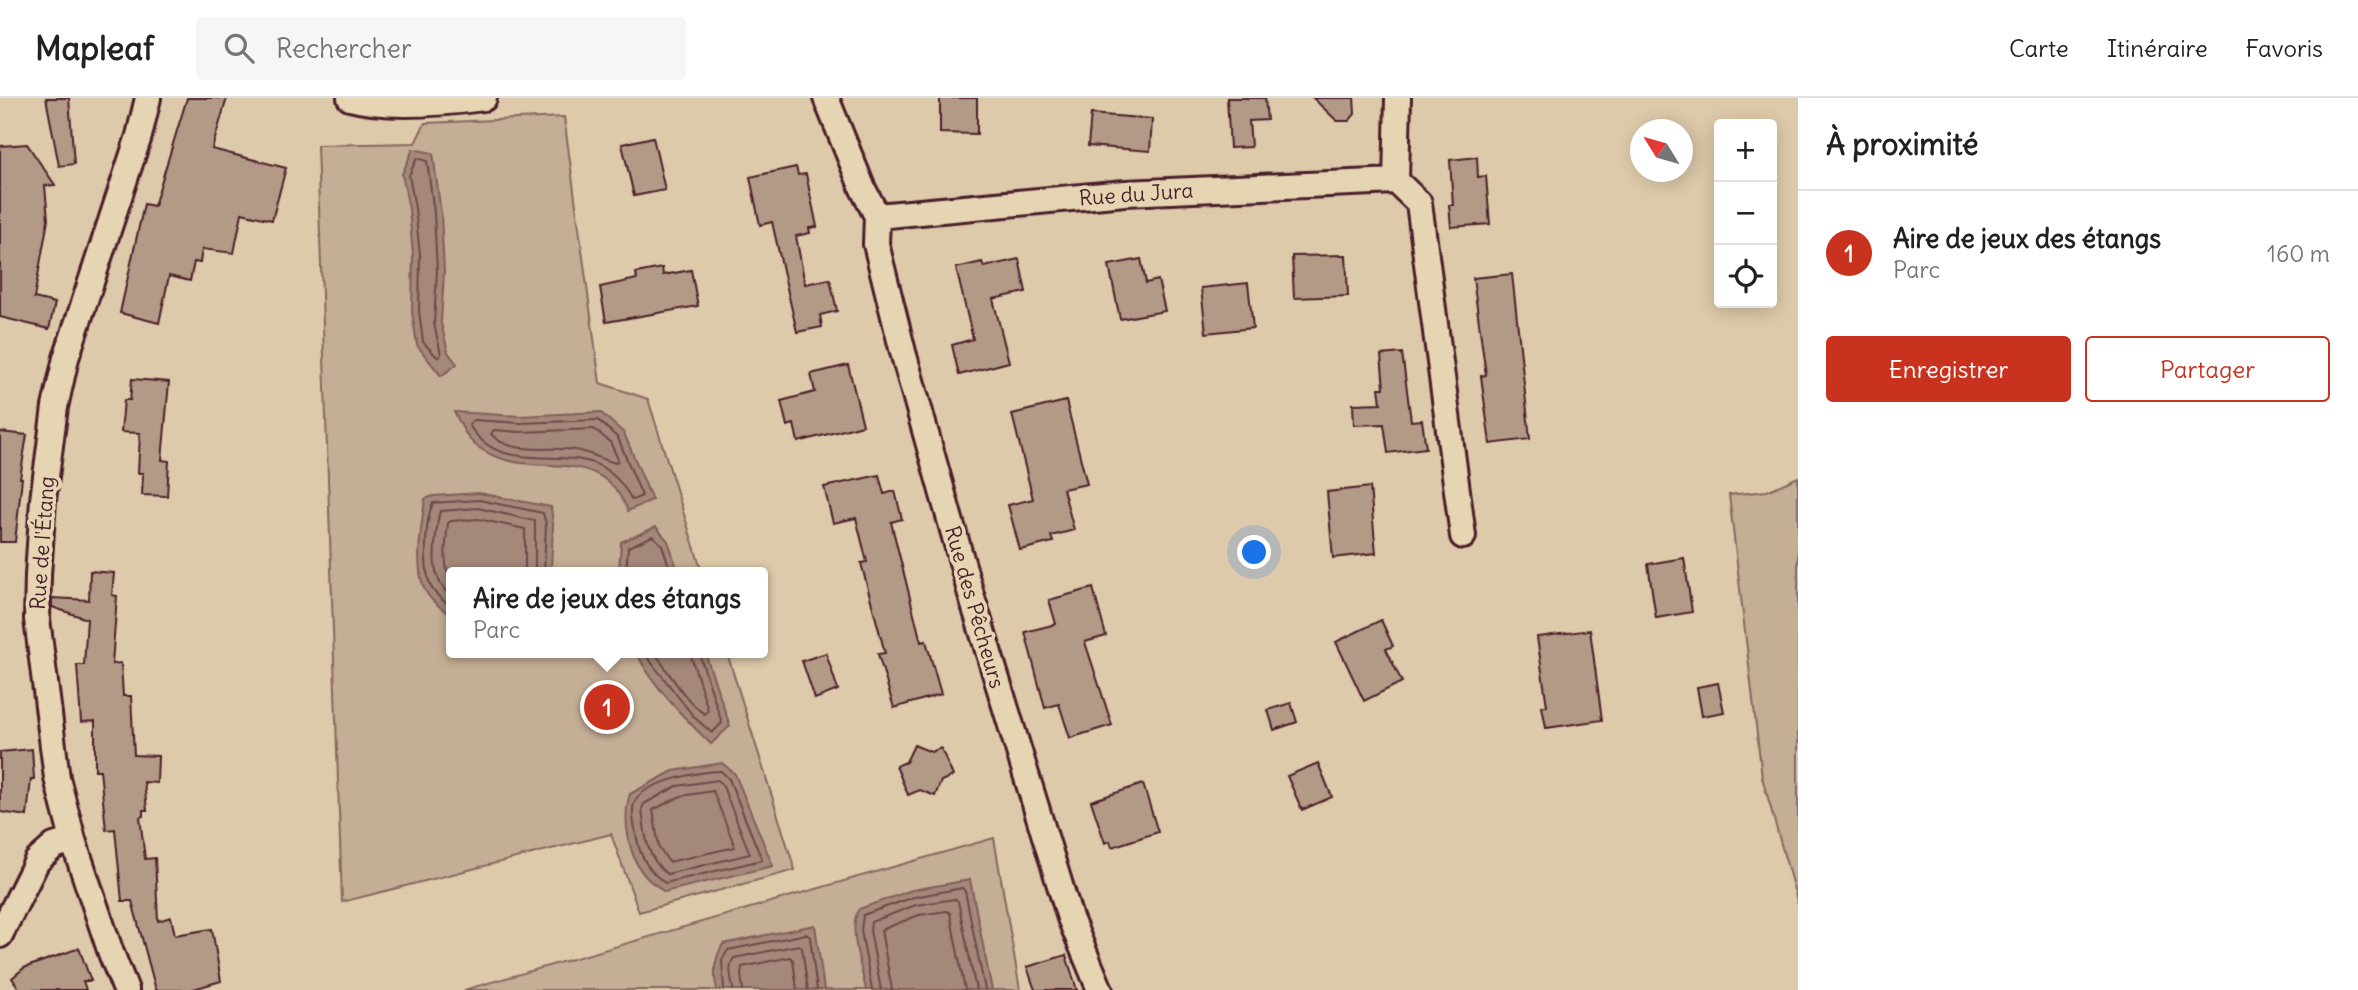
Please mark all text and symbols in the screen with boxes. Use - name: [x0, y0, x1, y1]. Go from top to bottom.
- search box: [196, 17, 686, 80]
- text: Mapleaf: [35, 27, 154, 69]
- icon: search: [220, 29, 258, 67]
- text: Rechercher: [276, 32, 412, 65]
- text: Carte: [2009, 33, 2069, 63]
- text: Itinéraire: [2107, 33, 2208, 63]
- text: Favoris: [2246, 33, 2323, 63]
- north arrow: [1630, 119, 1693, 182]
- map controls: [1714, 119, 1777, 308]
- button: +: [1714, 119, 1777, 182]
- text: À proximité: [1826, 125, 1978, 163]
- street label: Rue du Jura: [1078, 177, 1194, 211]
- button: −: [1714, 182, 1777, 245]
- text: Aire de jeux des étangs: [1893, 222, 2161, 255]
- text: 1: [1844, 239, 1854, 268]
- text: 160 m: [2267, 239, 2330, 268]
- button: locate: [1714, 245, 1777, 308]
- text: Parc: [1893, 255, 1940, 284]
- button: Enregistrer: [1826, 336, 2071, 402]
- button: Partager: [2085, 336, 2330, 402]
- street label: Rue de l'Étang: [24, 475, 60, 611]
- street label: Rue des Pêcheurs: [939, 523, 1011, 691]
- your location: [1237, 535, 1271, 569]
- popup: [446, 567, 768, 658]
- text: Aire de jeux des étangs: [473, 582, 741, 615]
- text: Parc: [473, 615, 520, 644]
- pin: 1: [584, 681, 630, 733]

